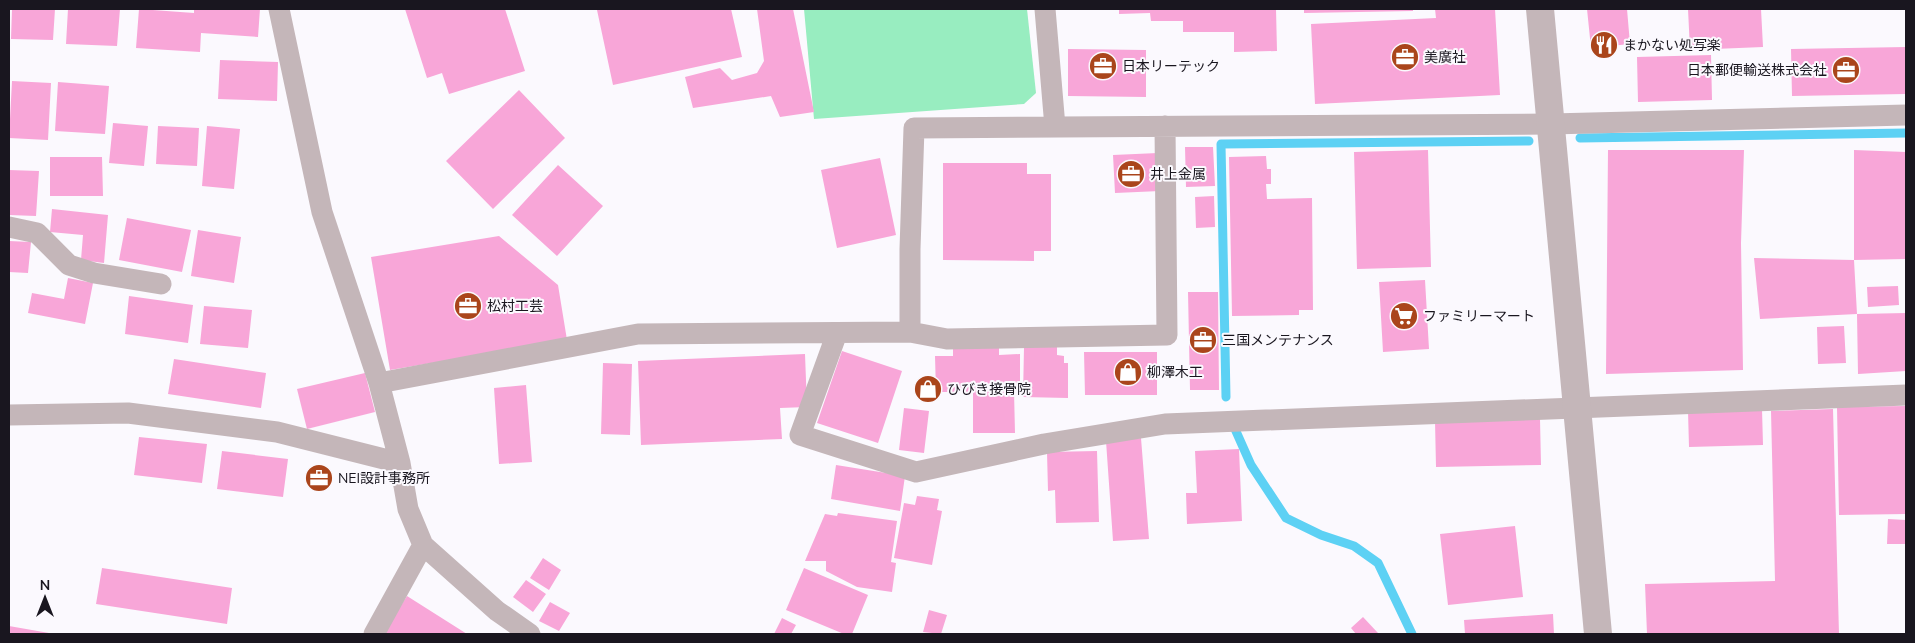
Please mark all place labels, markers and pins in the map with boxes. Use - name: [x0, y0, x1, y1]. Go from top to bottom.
- restaurant icon: まかない処写楽: [1589, 30, 1619, 60]
- place label: まかない処写楽: [1623, 36, 1721, 55]
- office icon: 美廣社: [1390, 42, 1420, 72]
- place label: 美廣社: [1424, 48, 1466, 67]
- office icon: 日本リーテック: [1088, 51, 1118, 81]
- office icon: 日本郵便輸送株式会社: [1831, 55, 1861, 85]
- place label: 日本リーテック: [1122, 57, 1220, 76]
- place label: 日本郵便輸送株式会社: [1687, 61, 1827, 80]
- office icon: 井上金属: [1116, 159, 1146, 189]
- place label: 井上金属: [1150, 165, 1206, 184]
- office icon: 松村工芸: [453, 291, 483, 321]
- place label: 松村工芸: [487, 297, 543, 316]
- supermarket icon: ファミリーマート: [1389, 301, 1419, 331]
- place label: ファミリーマート: [1423, 307, 1535, 326]
- office icon: 三国メンテナンス: [1188, 325, 1218, 355]
- place label: 三国メンテナンス: [1222, 331, 1334, 350]
- shop icon: 柳澤木工: [1113, 357, 1143, 387]
- place label: 柳澤木工: [1147, 363, 1203, 382]
- shop icon: ひびき接骨院: [913, 374, 943, 404]
- place label: ひびき接骨院: [947, 380, 1031, 399]
- office icon: NEI設計事務所: [304, 463, 334, 493]
- place label: NEI設計事務所: [338, 469, 430, 488]

